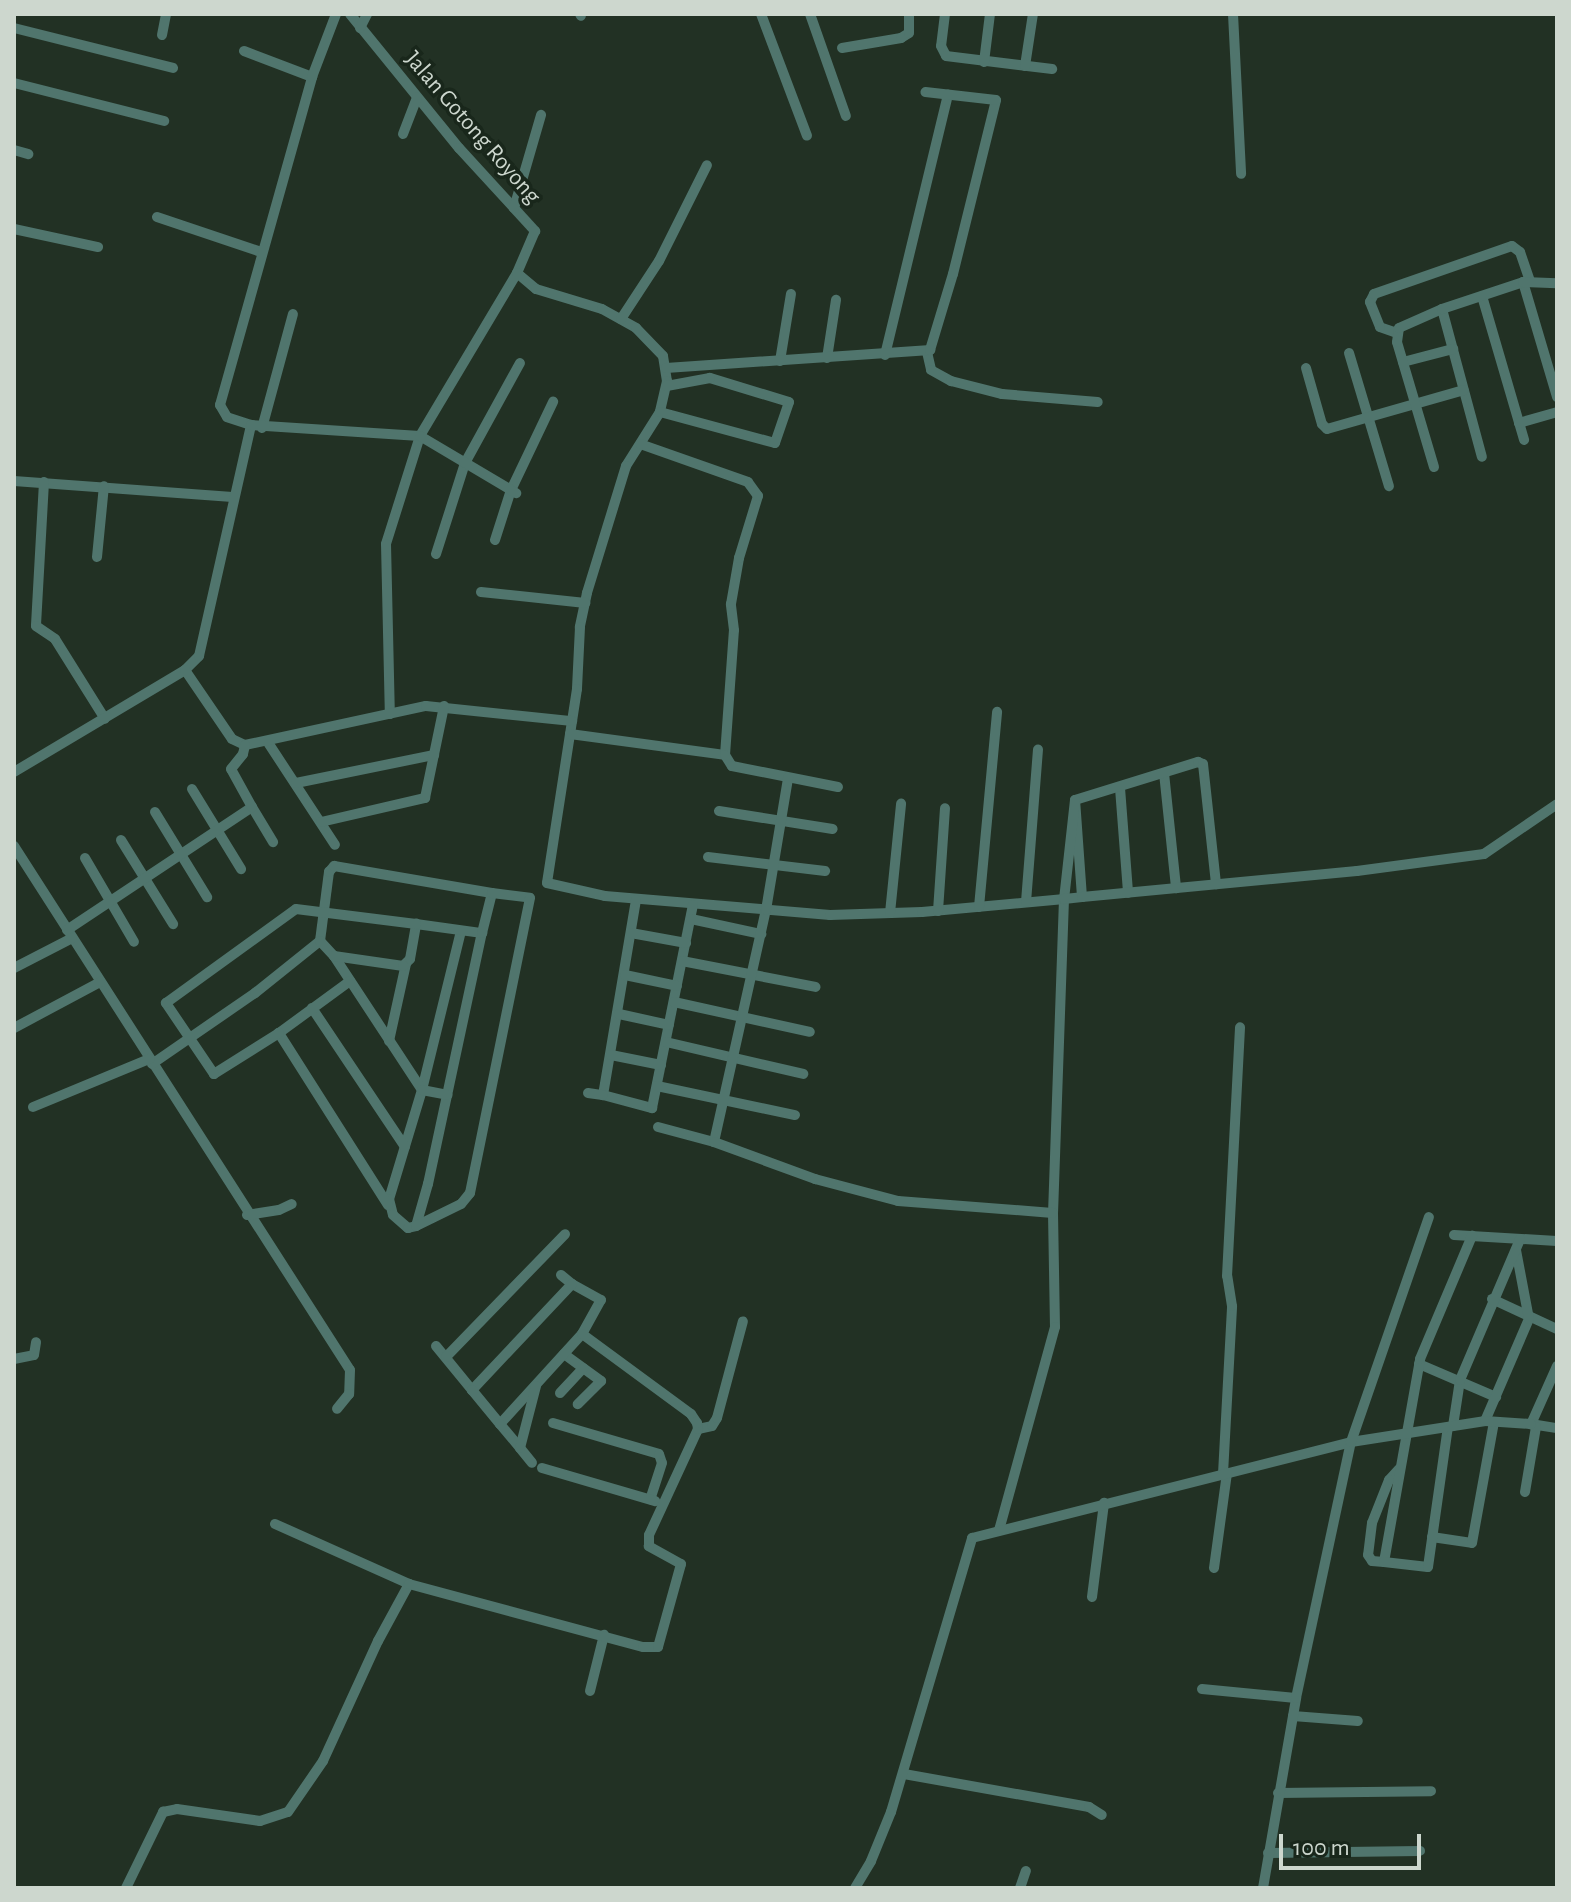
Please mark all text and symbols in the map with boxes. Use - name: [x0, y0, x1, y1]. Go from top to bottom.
- street label: Jalan Gotong Royong: [398, 46, 546, 210]
- scale bar: [1283, 1818, 1425, 1868]
- text: 100 m: [1293, 1836, 1350, 1860]

